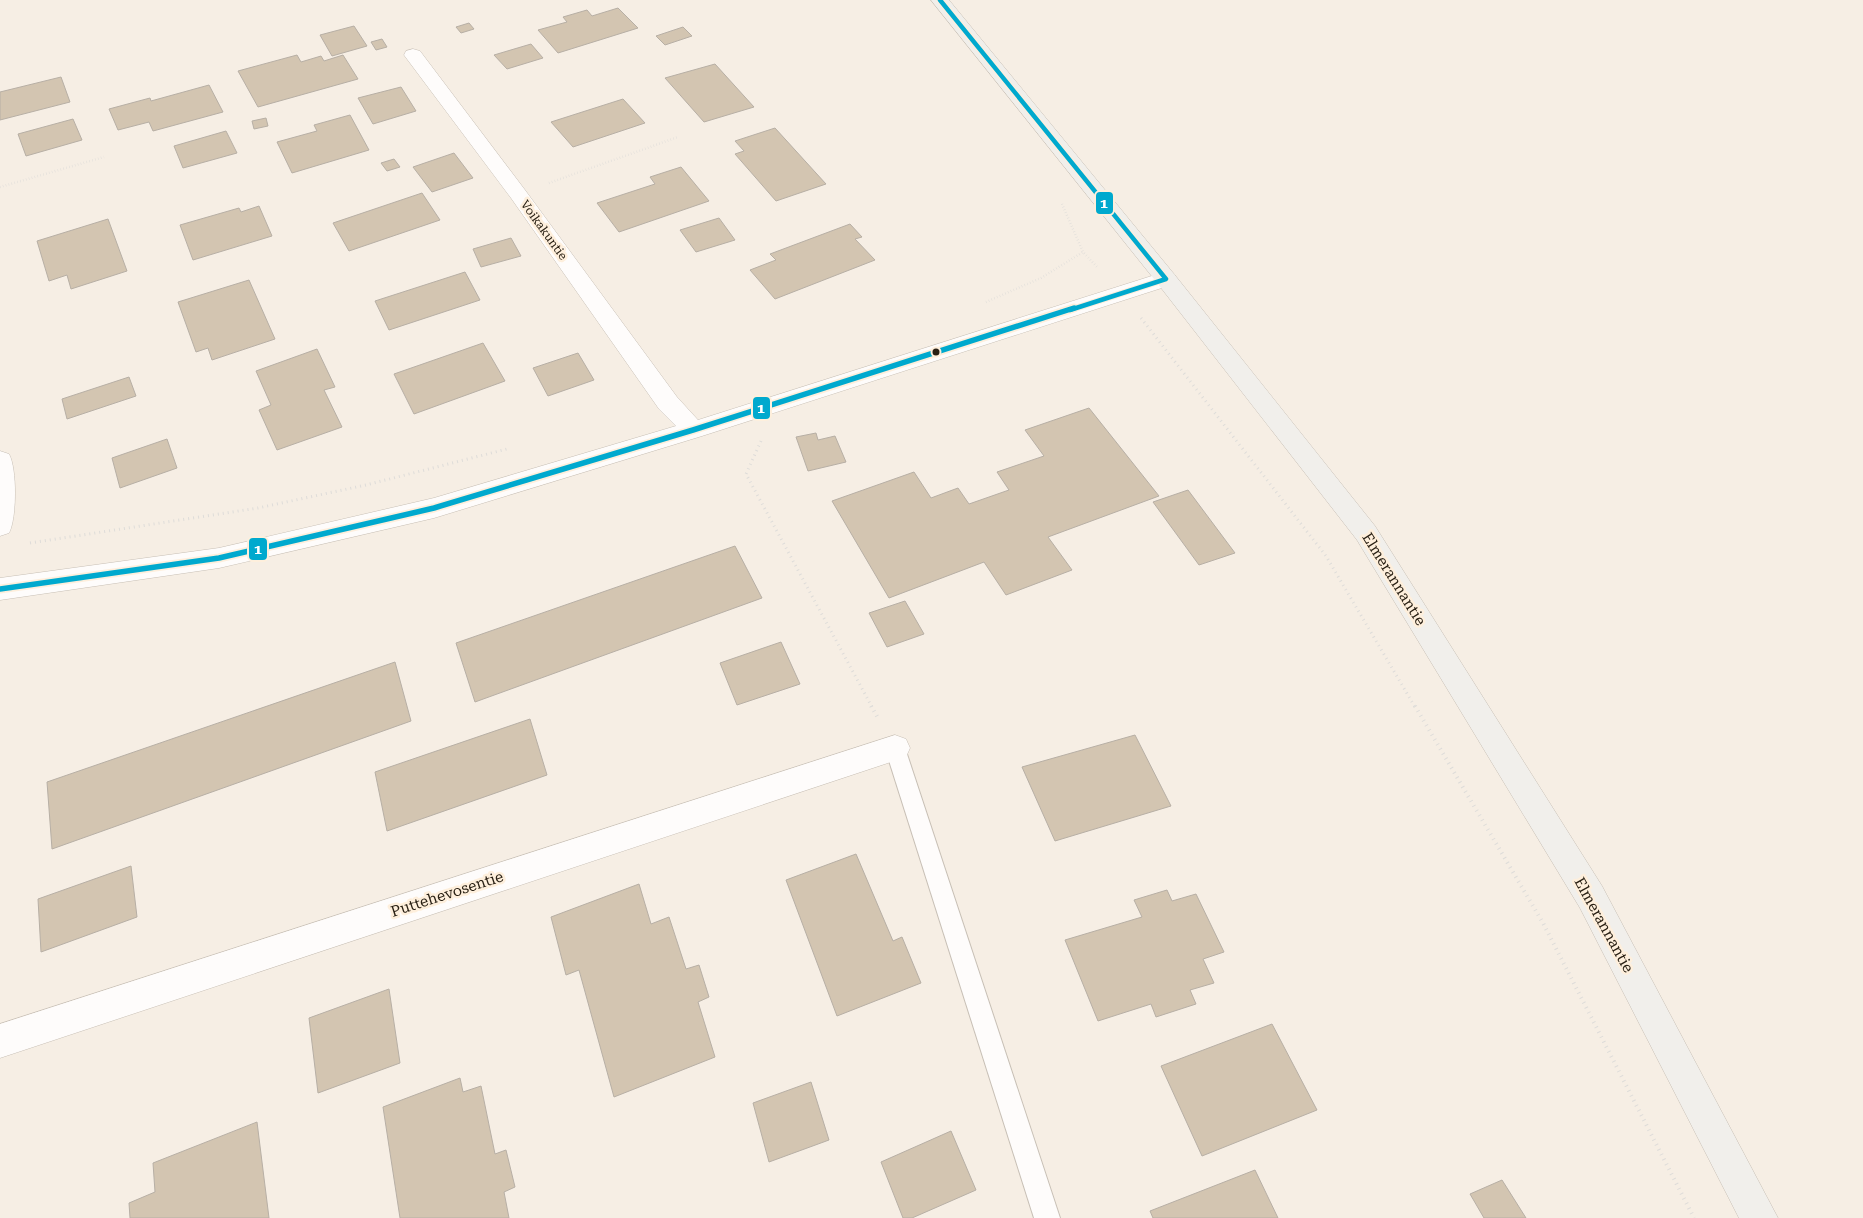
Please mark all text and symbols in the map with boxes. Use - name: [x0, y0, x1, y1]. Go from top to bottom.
- line badge: 1: [1095, 191, 1114, 215]
- text: 1: [1100, 195, 1108, 211]
- street label: Voikakuntie: [518, 197, 571, 263]
- unlabelled marker: [931, 347, 941, 357]
- line badge: 1: [752, 396, 771, 420]
- text: 1: [757, 400, 765, 416]
- street label: Elmerannantie: [1358, 529, 1430, 629]
- line badge: 1: [248, 537, 268, 561]
- text: 1: [254, 541, 262, 557]
- street label: Puttehevosentie: [388, 867, 506, 921]
- street label: Elmerannantie: [1570, 874, 1638, 976]

